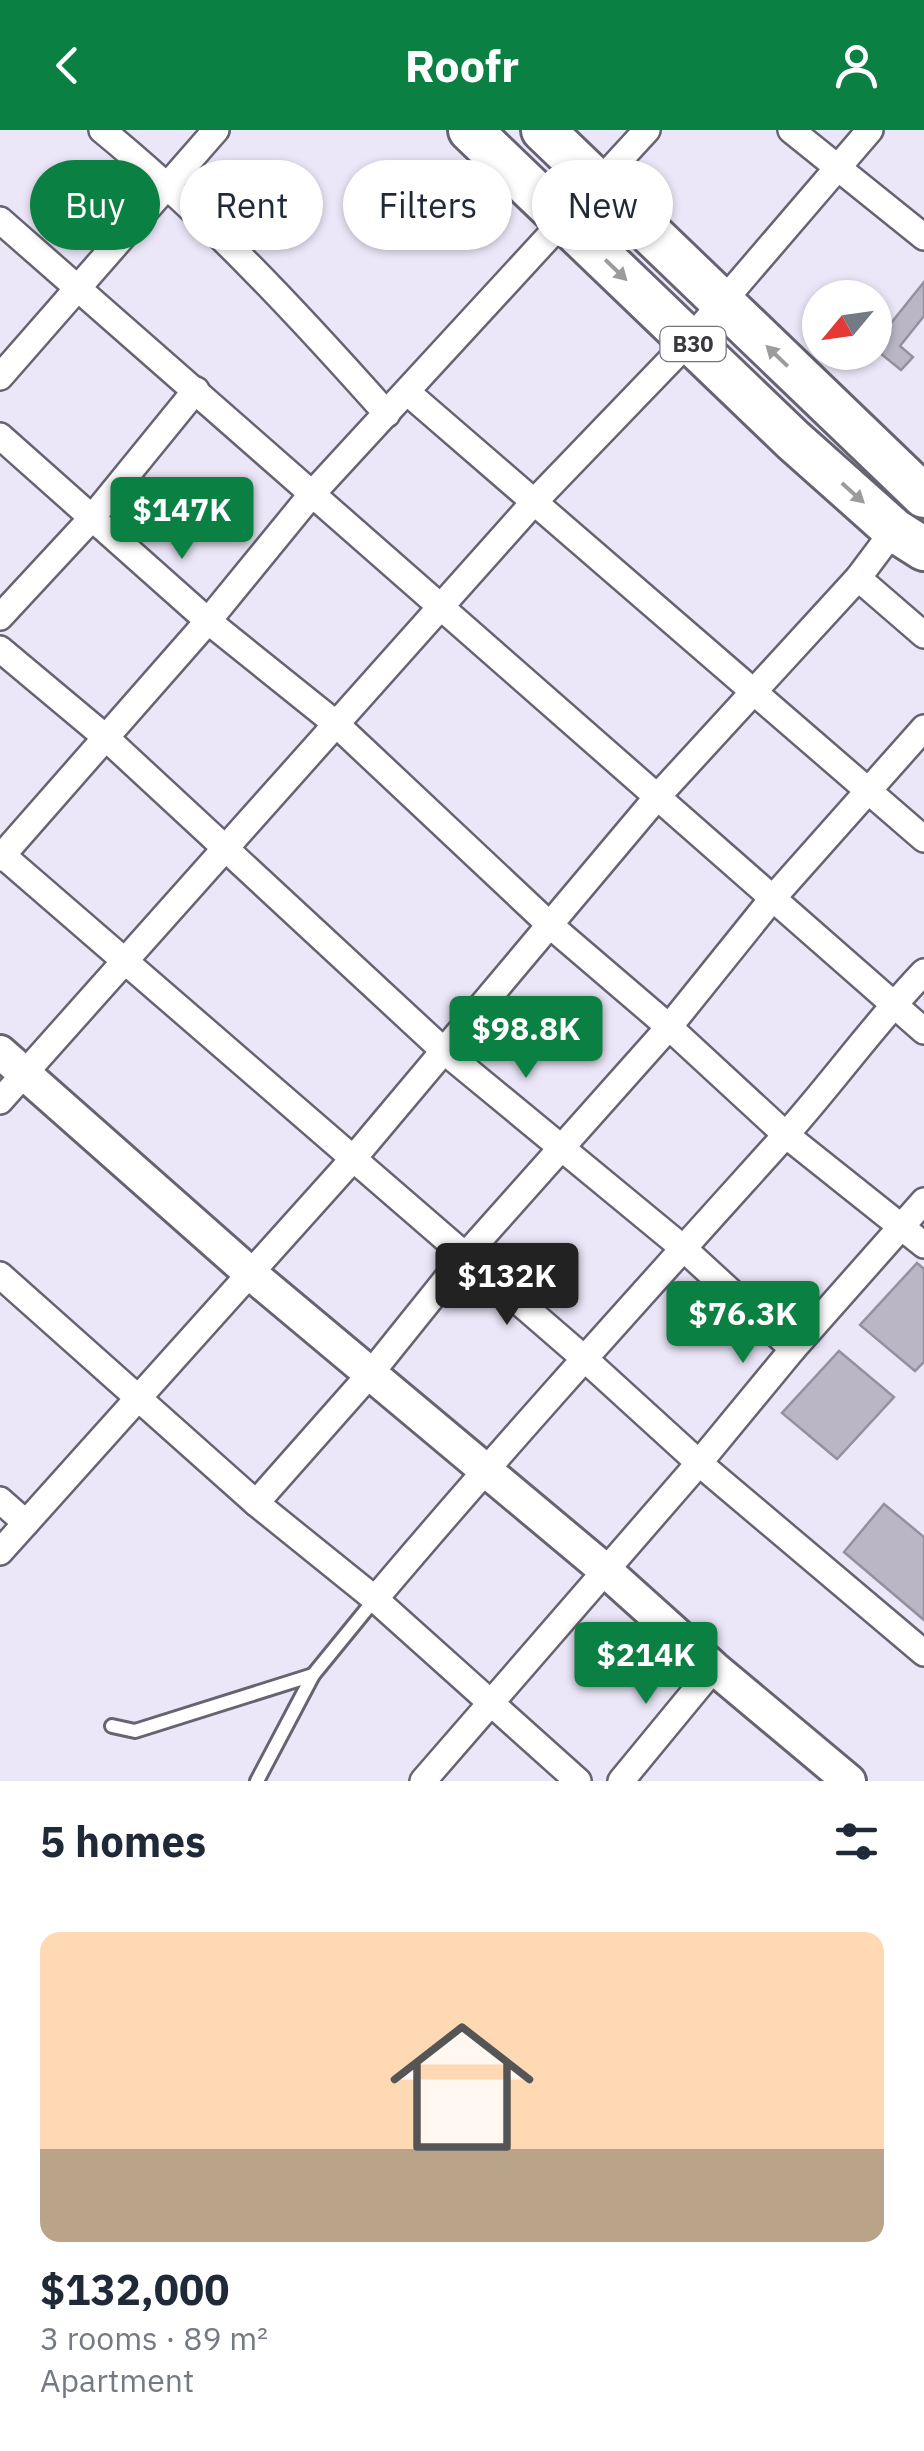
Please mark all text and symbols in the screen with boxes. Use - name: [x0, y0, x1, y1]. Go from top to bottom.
- text: Roofr: [405, 36, 519, 94]
- icon: back: [40, 38, 95, 93]
- icon: person: [829, 38, 884, 93]
- chip: Buy: [30, 160, 160, 250]
- chip: Rent: [180, 160, 323, 250]
- chip: Filters: [343, 160, 512, 250]
- chip: New: [532, 160, 673, 250]
- one-way arrow: [603, 258, 627, 282]
- north arrow: [802, 280, 892, 370]
- map controls: [802, 280, 892, 370]
- road number: B30: [660, 327, 726, 361]
- one-way arrow: [766, 345, 790, 368]
- pin: $147K: [112, 477, 252, 562]
- one-way arrow: [841, 481, 865, 504]
- text: $147K: [132, 488, 232, 530]
- pin: $98.8K: [445, 996, 607, 1081]
- text: $98.8K: [471, 1007, 581, 1049]
- pin: $132K: [437, 1243, 577, 1328]
- text: $132K: [457, 1254, 557, 1296]
- pin: $76.3K: [662, 1281, 824, 1366]
- text: $76.3K: [688, 1292, 798, 1334]
- pin: $214K: [576, 1622, 716, 1707]
- text: $214K: [596, 1633, 696, 1675]
- text: 5 homes: [40, 1814, 206, 1869]
- icon: filters: [829, 1814, 884, 1869]
- icon: home: [372, 1997, 552, 2177]
- text: $132,000: [40, 2262, 229, 2317]
- text: 3 rooms · 89 m²: [40, 2317, 268, 2359]
- text: Apartment: [40, 2359, 194, 2401]

